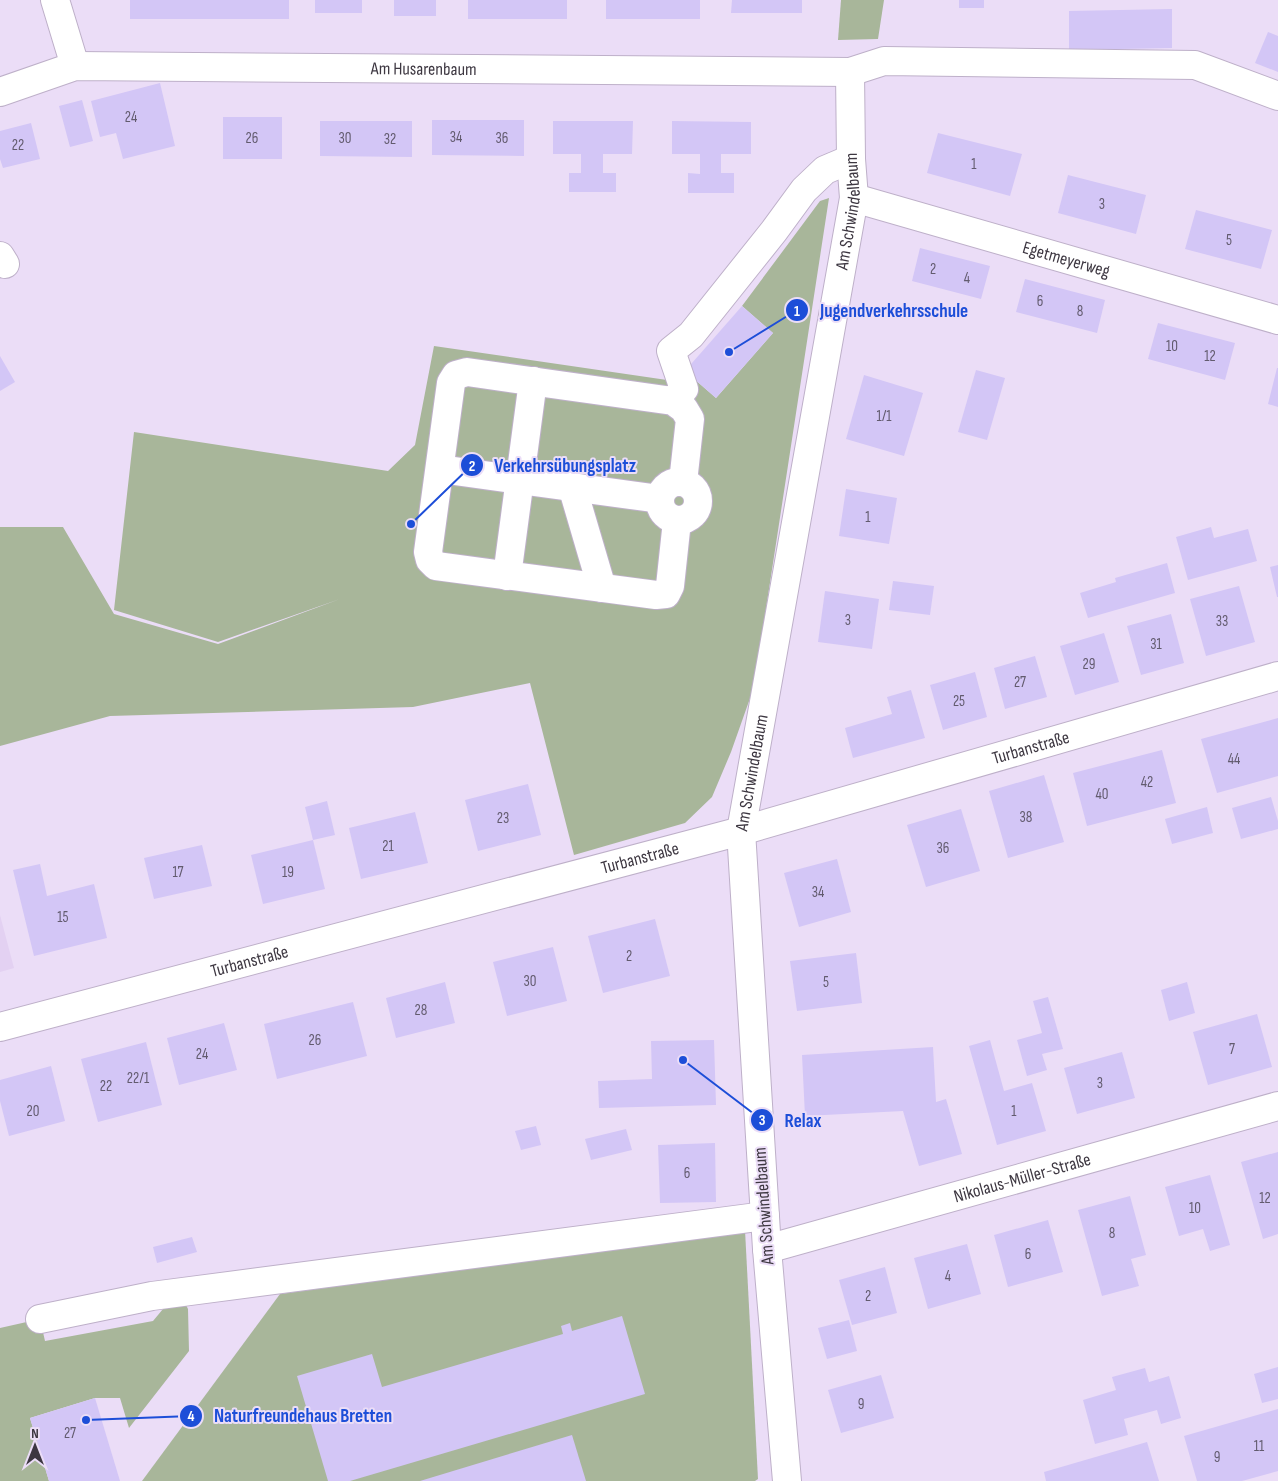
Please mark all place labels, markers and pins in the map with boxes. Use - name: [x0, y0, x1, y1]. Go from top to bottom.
- callout: Jugendverkehrsschule: [784, 293, 978, 327]
- callout: Verkehrsübungsplatz: [459, 448, 646, 482]
- callout: Relax: [749, 1103, 831, 1137]
- callout: Naturfreundehaus Bretten: [179, 1399, 402, 1433]

